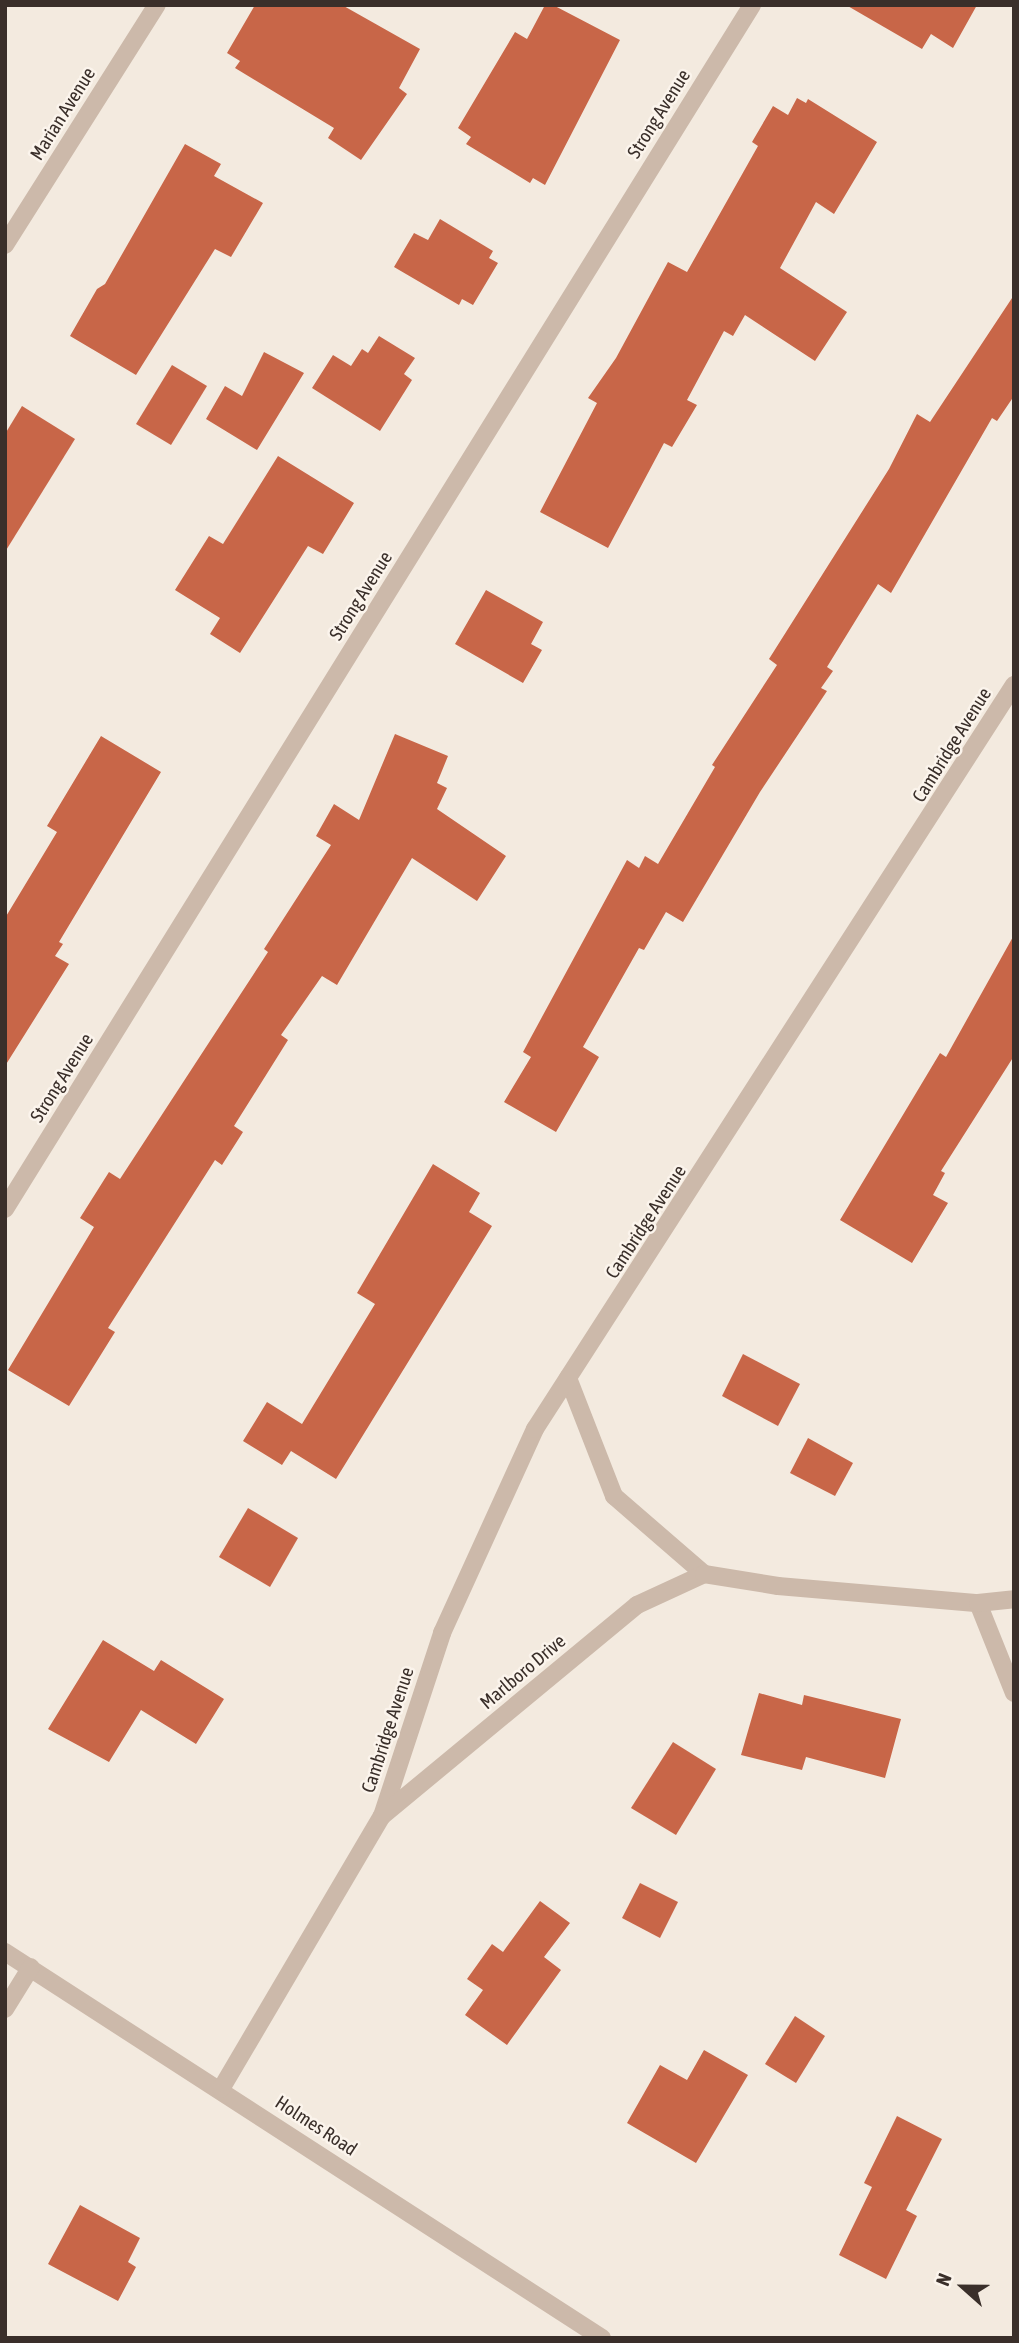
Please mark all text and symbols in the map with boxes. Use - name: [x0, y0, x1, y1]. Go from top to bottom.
- street label: Marian Avenue: [26, 64, 100, 164]
- street label: Strong Avenue: [623, 65, 695, 163]
- street label: Strong Avenue: [325, 547, 397, 645]
- street label: Cambridge Avenue: [908, 684, 996, 806]
- street label: Strong Avenue: [26, 1029, 98, 1127]
- street label: Cambridge Avenue: [601, 1161, 691, 1283]
- street label: Marlboro Drive: [476, 1630, 570, 1714]
- street label: Cambridge Avenue: [357, 1664, 419, 1796]
- street label: Holmes Road: [271, 2091, 361, 2161]
- north arrow: [928, 2252, 998, 2322]
- text: N: [931, 2270, 956, 2289]

